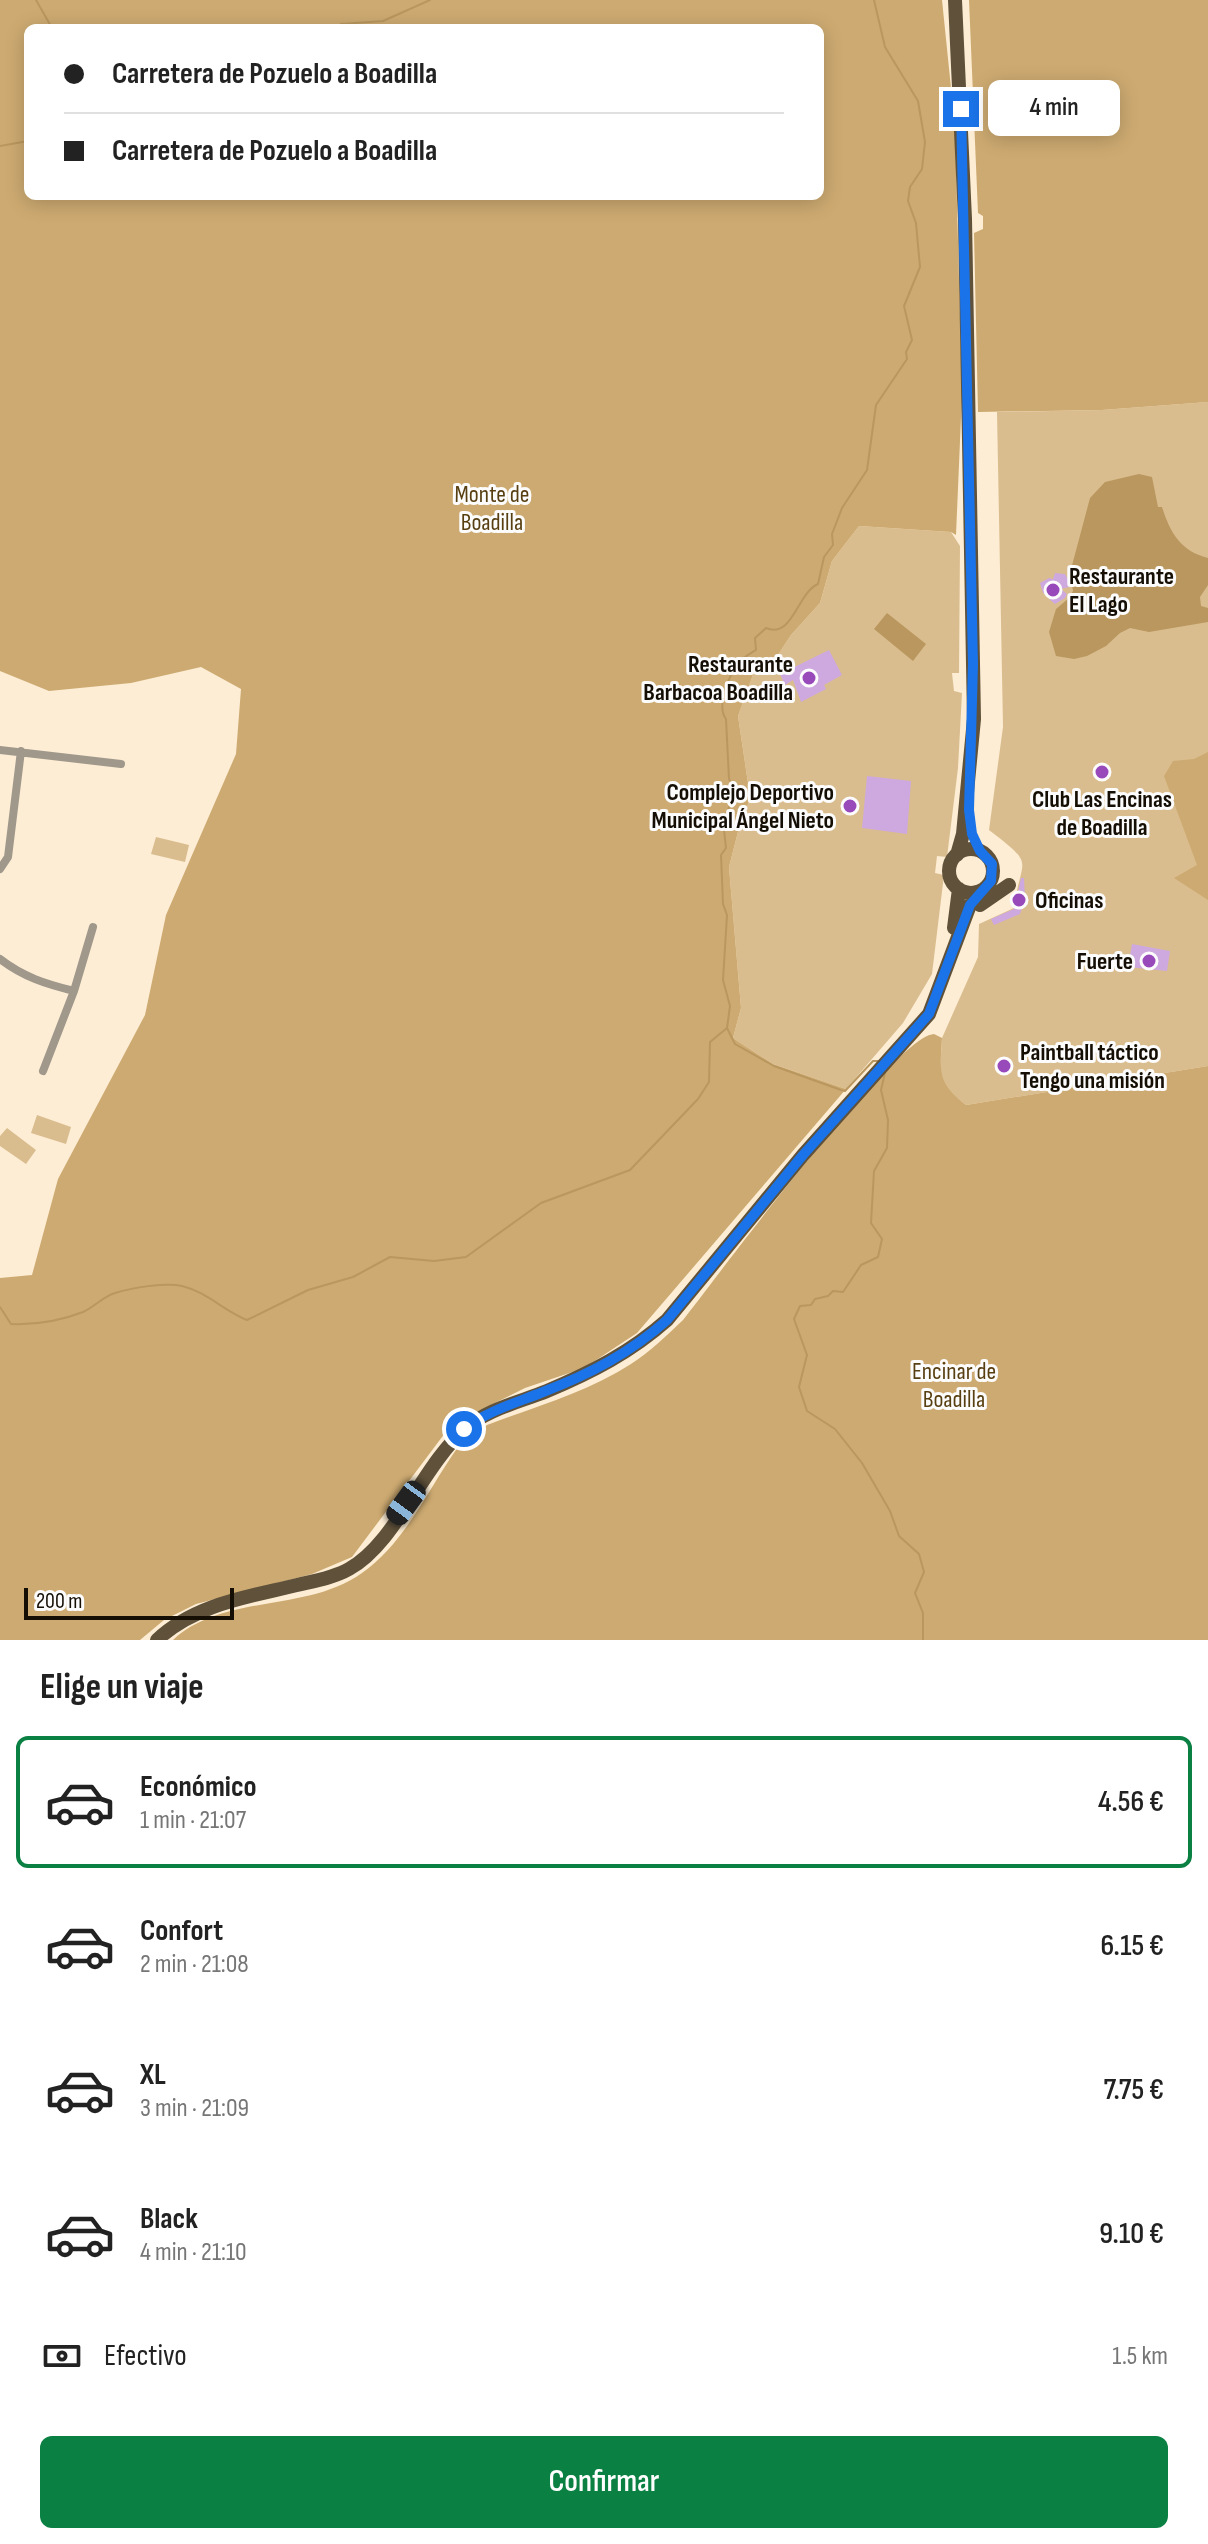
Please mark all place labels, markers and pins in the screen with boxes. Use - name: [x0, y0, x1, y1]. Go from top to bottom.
- place label: Restaurante El Lago: [1069, 562, 1174, 619]
- marker: Restaurante El Lago: [1044, 581, 1062, 599]
- place label: Restaurante Barbacoa Boadilla: [643, 650, 793, 707]
- marker: Restaurante Barbacoa Boadilla: [800, 669, 818, 687]
- marker: Club Las Encinas de Boadilla: [1093, 763, 1111, 781]
- place label: Complejo Deportivo Municipal Ángel Nieto: [652, 778, 834, 835]
- place label: Club Las Encinas de Boadilla: [1032, 785, 1172, 842]
- marker: Complejo Deportivo Municipal Ángel Nieto: [841, 797, 859, 815]
- place label: Oficinas: [1035, 886, 1103, 915]
- marker: Oficinas: [1010, 891, 1028, 909]
- place label: Fuerte: [1077, 947, 1133, 976]
- marker: Fuerte: [1140, 952, 1158, 970]
- place label: Paintball táctico Tengo una misión: [1020, 1038, 1165, 1095]
- marker: Paintball táctico Tengo una misión: [995, 1057, 1013, 1075]

